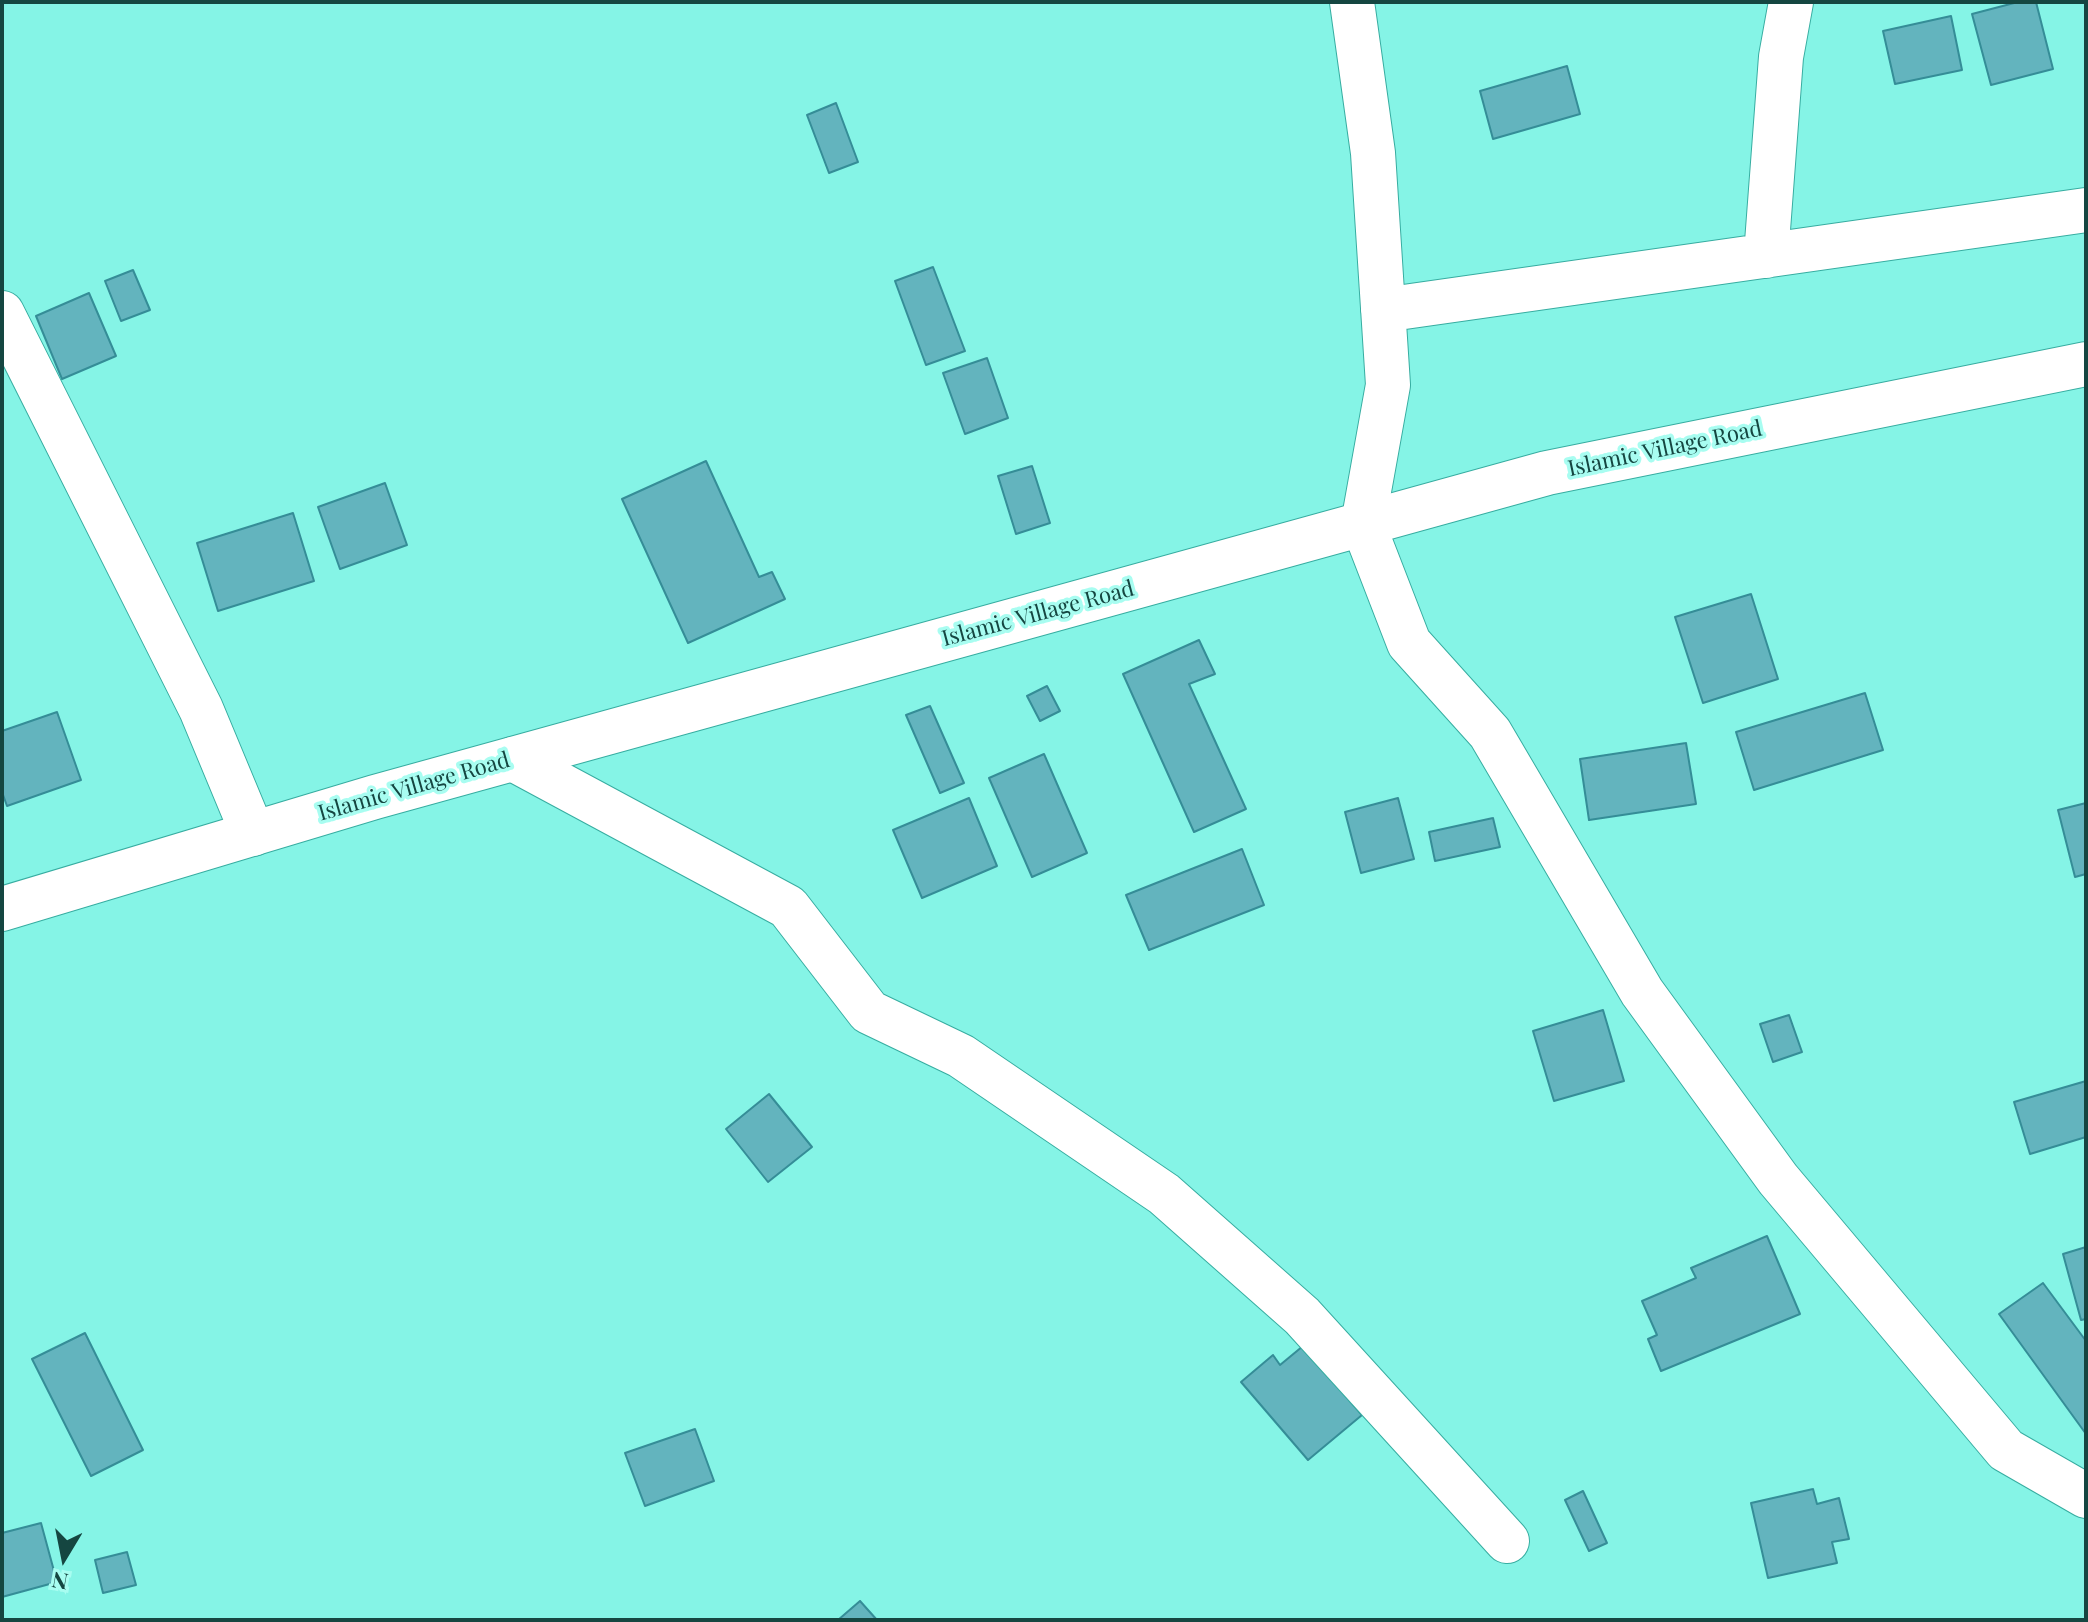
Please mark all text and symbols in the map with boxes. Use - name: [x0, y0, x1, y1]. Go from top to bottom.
- street label: Islamic Village Road: [1565, 416, 1765, 482]
- street label: Islamic Village Road: [939, 576, 1137, 652]
- street label: Islamic Village Road: [315, 747, 513, 827]
- north arrow: [24, 1518, 104, 1598]
- text: N: [49, 1565, 70, 1598]

